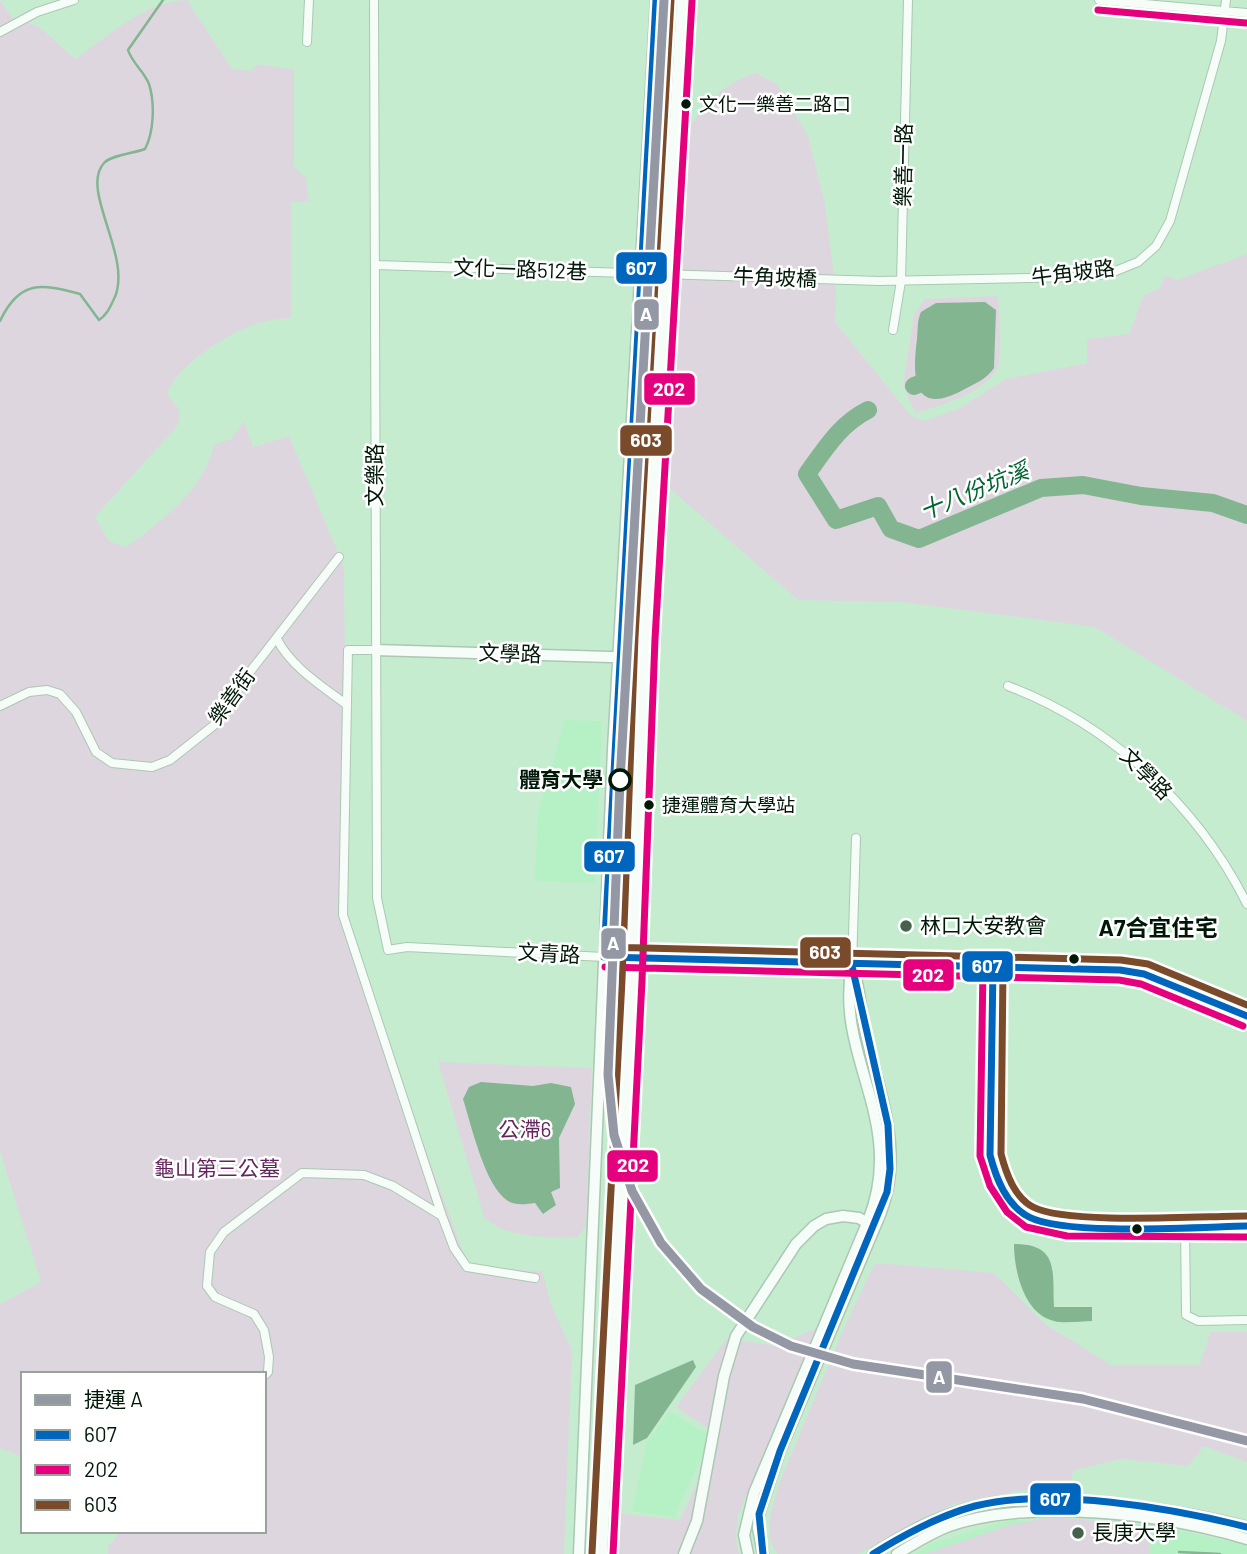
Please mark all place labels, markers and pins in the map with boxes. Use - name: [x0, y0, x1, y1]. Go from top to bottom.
- place label: 文化一樂善二路口: [699, 92, 851, 115]
- marker: 文化一樂善二路口: [679, 97, 693, 111]
- place label: 體育大學: [519, 766, 603, 791]
- marker: 體育大學: [609, 769, 631, 791]
- place label: 捷運體育大學站: [662, 793, 795, 816]
- marker: 捷運體育大學站: [642, 798, 656, 812]
- place label: 林口大安教會: [920, 912, 1046, 937]
- marker: 林口大安教會: [898, 918, 914, 934]
- unlabelled marker: [1067, 952, 1081, 966]
- unlabelled marker: [1130, 1222, 1144, 1236]
- place label: 長庚大學: [1092, 1519, 1176, 1544]
- marker: 長庚大學: [1070, 1525, 1086, 1541]

